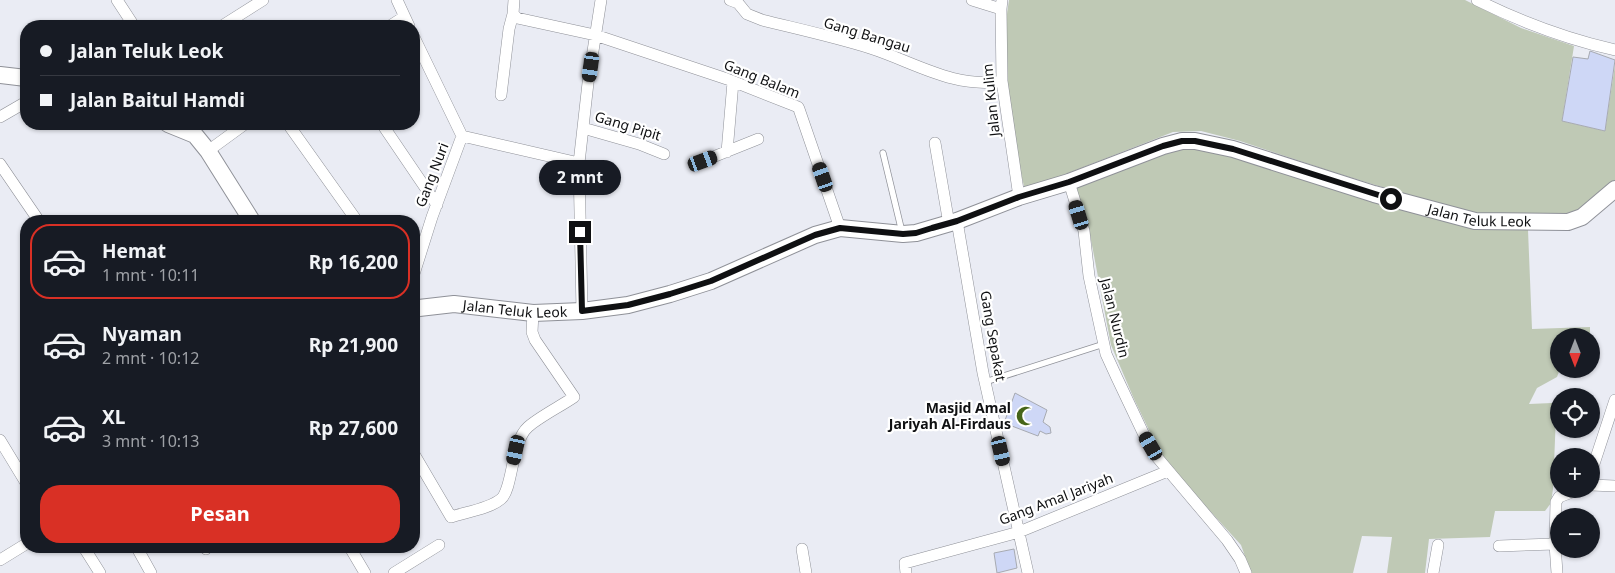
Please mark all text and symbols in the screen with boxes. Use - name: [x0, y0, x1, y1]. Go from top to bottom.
- street label: Gang Bangau: [821, 12, 913, 57]
- text: Jalan Teluk Leok: [70, 38, 223, 64]
- car: [581, 51, 600, 83]
- street label: Gang Balam: [721, 55, 803, 102]
- street label: Jalan Kulim: [977, 63, 1004, 139]
- text: Jalan Baitul Hamdi: [70, 87, 245, 113]
- street label: Gang Pipit: [593, 106, 664, 145]
- street label: Gang Nuri: [411, 140, 453, 210]
- car: [686, 149, 719, 173]
- callout: 2 mnt: [539, 160, 621, 194]
- car: [811, 160, 834, 194]
- text: 2 mnt: [557, 166, 603, 188]
- route start: [1380, 188, 1402, 210]
- car: [1067, 198, 1090, 232]
- street label: Jalan Teluk Leok: [1424, 198, 1532, 231]
- route end: [569, 221, 591, 243]
- text: Hemat: [102, 238, 166, 264]
- icon: car: [42, 239, 87, 284]
- text: Rp 16,200: [309, 249, 398, 275]
- text: 1 mnt · 10:11: [102, 264, 199, 286]
- street label: Jalan Nurdin: [1096, 274, 1135, 360]
- street label: Gang Sepakat: [976, 289, 1011, 383]
- street label: Jalan Teluk Leok: [460, 295, 568, 322]
- text: Nyaman: [102, 321, 182, 347]
- icon: car: [42, 322, 87, 367]
- north arrow: [1550, 328, 1600, 378]
- map controls: [1550, 328, 1600, 558]
- text: Rp 21,900: [309, 332, 398, 358]
- text: 2 mnt · 10:12: [102, 347, 199, 369]
- button: locate: [1550, 388, 1600, 438]
- place label: Masjid Amal Jariyah Al-Firdaus: [887, 398, 1011, 433]
- text: XL: [102, 404, 125, 430]
- icon: car: [42, 405, 87, 450]
- mosque icon: Masjid Amal Jariyah Al-Firdaus: [1015, 405, 1037, 427]
- text: Rp 27,600: [309, 415, 398, 441]
- car: [1137, 429, 1164, 463]
- text: 3 mnt · 10:13: [102, 430, 199, 452]
- car: [505, 434, 526, 466]
- car: [990, 435, 1011, 467]
- button: +: [1550, 448, 1600, 498]
- street label: Gang Amal Jariyah: [996, 468, 1116, 529]
- button: Pesan: [40, 485, 400, 543]
- button: −: [1550, 508, 1600, 558]

